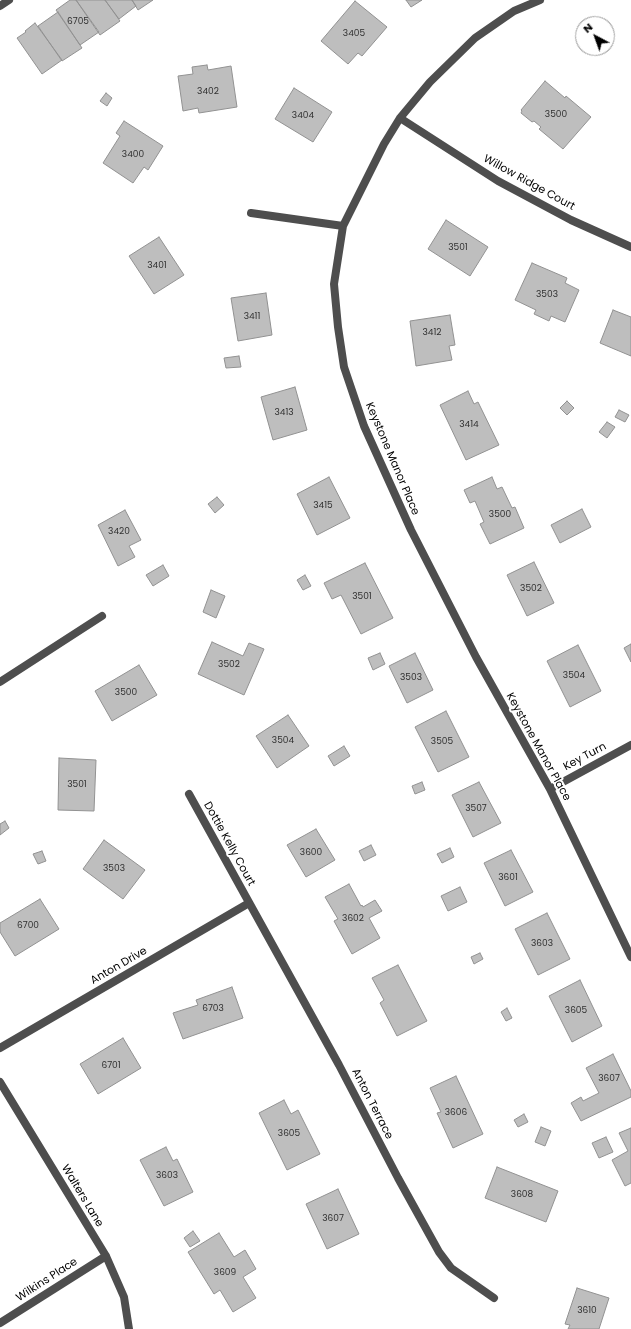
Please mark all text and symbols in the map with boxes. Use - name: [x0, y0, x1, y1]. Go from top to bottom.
- north arrow: [575, 16, 615, 56]
- house number: 6705: [67, 17, 89, 27]
- text: N: [579, 19, 596, 36]
- house number: 3405: [343, 29, 365, 39]
- house number: 3402: [197, 87, 219, 97]
- house number: 3500: [545, 110, 567, 120]
- house number: 3404: [292, 111, 314, 121]
- house number: 3400: [122, 150, 144, 160]
- street label: Willow Ridge Court: [481, 152, 577, 214]
- house number: 3501: [448, 243, 468, 253]
- house number: 3401: [147, 261, 167, 271]
- house number: 3503: [536, 290, 558, 300]
- house number: 3411: [244, 312, 260, 322]
- house number: 3412: [422, 328, 442, 338]
- street label: Keystone Manor Place: [362, 401, 422, 517]
- house number: 3413: [274, 408, 294, 418]
- house number: 3414: [459, 420, 479, 430]
- house number: 3415: [313, 501, 333, 511]
- house number: 3500: [489, 510, 511, 520]
- house number: 3420: [108, 527, 130, 537]
- house number: 3502: [520, 584, 542, 594]
- house number: 3501: [352, 592, 372, 602]
- house number: 3502: [218, 660, 240, 670]
- house number: 3504: [563, 671, 585, 681]
- house number: 3503: [400, 673, 422, 683]
- house number: 3500: [115, 688, 137, 698]
- street label: Keystone Manor Place: [503, 691, 573, 803]
- house number: 3504: [272, 736, 294, 746]
- house number: 3505: [431, 737, 453, 747]
- street label: Key Turn: [561, 740, 609, 774]
- house number: 3501: [67, 780, 87, 790]
- street label: Dottie Kelly Court: [200, 800, 258, 888]
- house number: 3507: [465, 804, 487, 814]
- house number: 3600: [300, 848, 322, 858]
- house number: 3503: [103, 864, 125, 874]
- house number: 3601: [498, 873, 518, 883]
- house number: 3602: [342, 914, 364, 924]
- house number: 6700: [17, 921, 39, 931]
- house number: 3603: [531, 939, 553, 949]
- street label: Anton Drive: [88, 945, 150, 987]
- house number: 6703: [202, 1004, 224, 1014]
- house number: 3605: [565, 1006, 587, 1016]
- house number: 6701: [101, 1061, 121, 1071]
- street label: Anton Terrace: [349, 1067, 395, 1141]
- house number: 3607: [598, 1074, 620, 1084]
- house number: 3606: [445, 1108, 467, 1118]
- house number: 3605: [278, 1129, 300, 1139]
- street label: Walters Lane: [58, 1162, 106, 1230]
- house number: 3603: [156, 1171, 178, 1181]
- house number: 3608: [511, 1190, 533, 1200]
- house number: 3607: [322, 1214, 344, 1224]
- street label: Wilkins Place: [14, 1255, 80, 1305]
- house number: 3609: [214, 1268, 236, 1278]
- house number: 3610: [577, 1306, 597, 1316]

